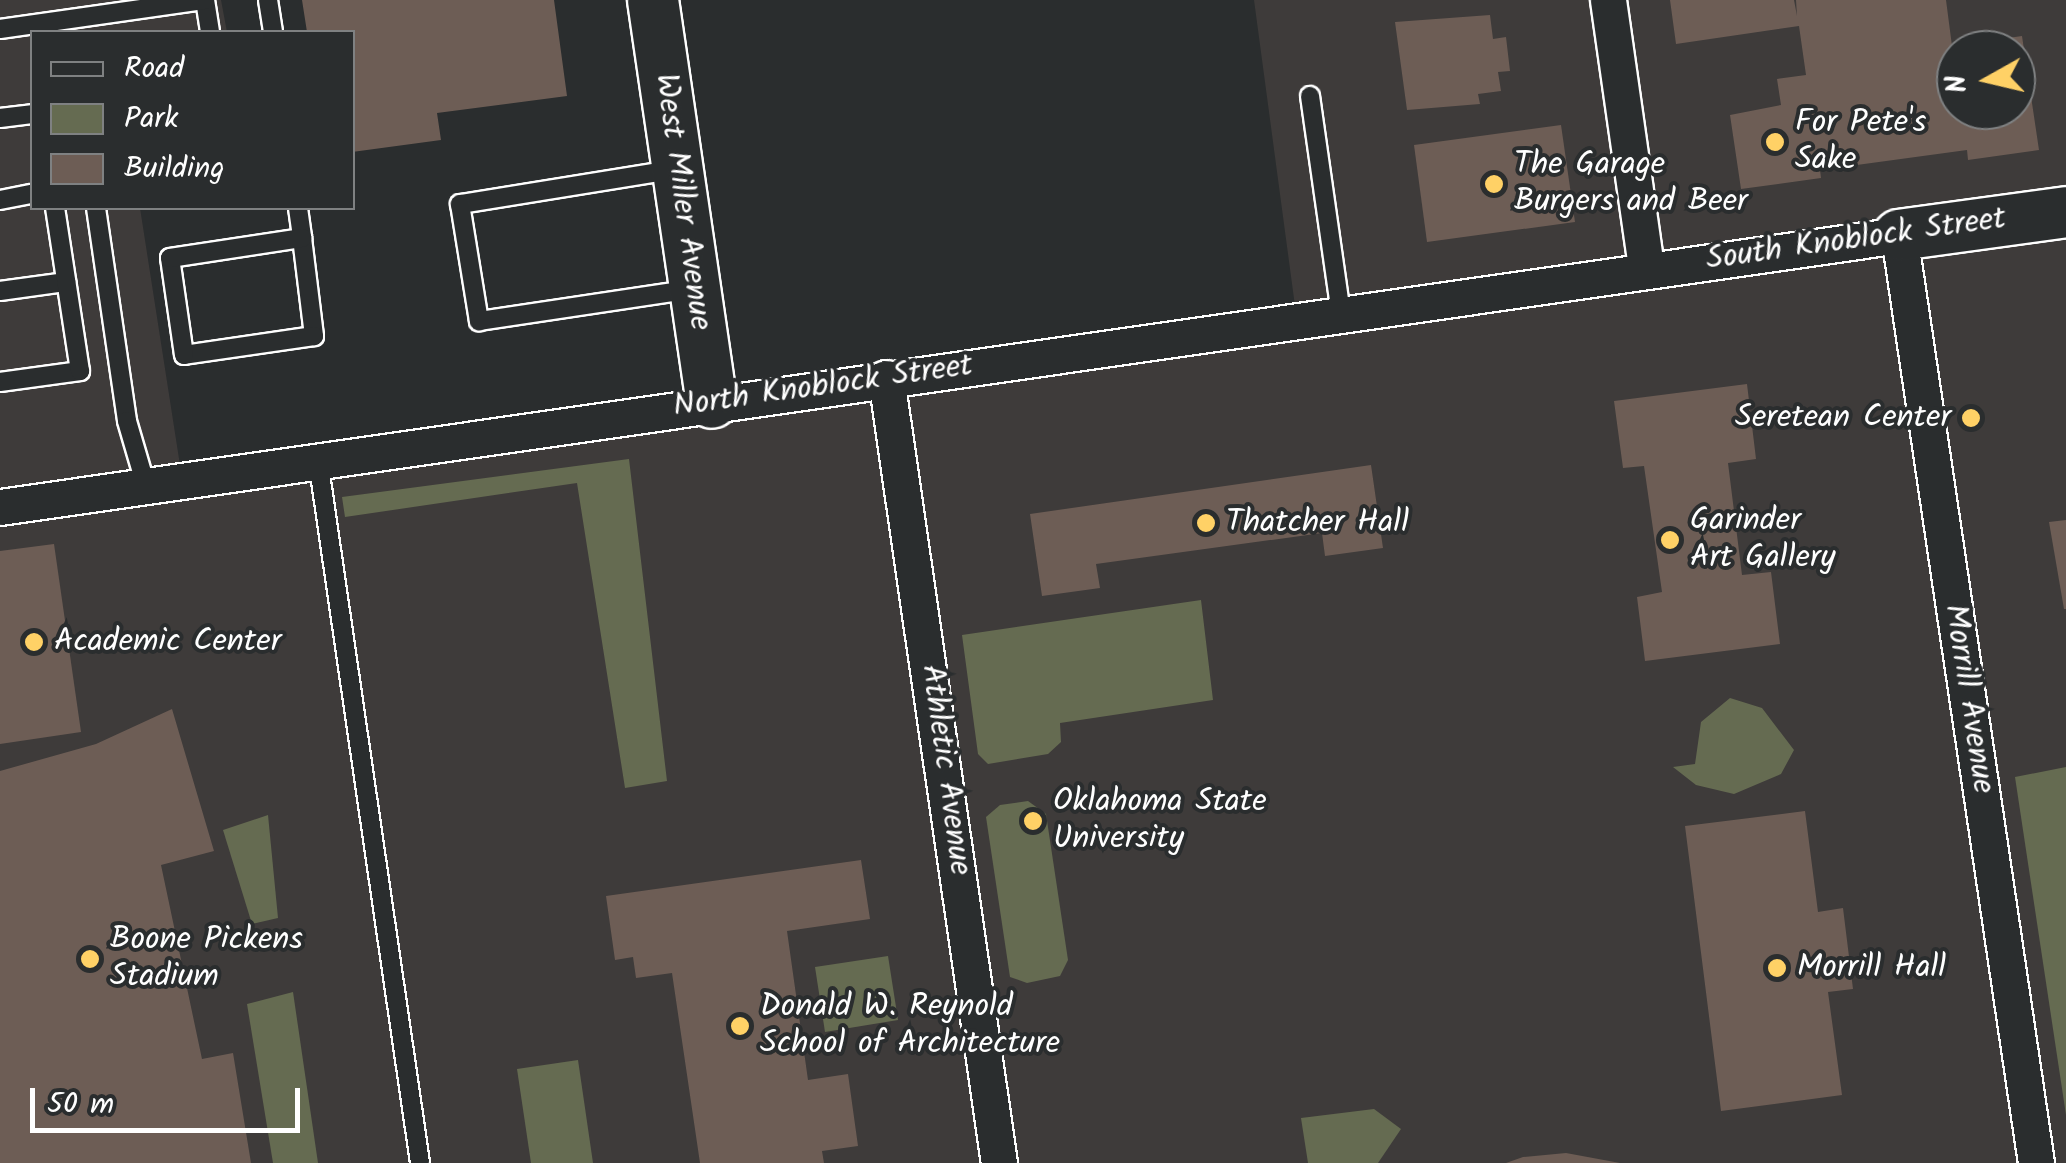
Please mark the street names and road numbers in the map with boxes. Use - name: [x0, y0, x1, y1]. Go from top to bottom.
- street label: West Miller Avenue: [645, 71, 719, 333]
- street label: South Knoblock Street: [1704, 200, 2008, 280]
- street label: North Knoblock Street: [671, 347, 975, 427]
- street label: Morrill Avenue: [1934, 602, 2002, 796]
- street label: Athletic Avenue: [911, 662, 979, 878]

